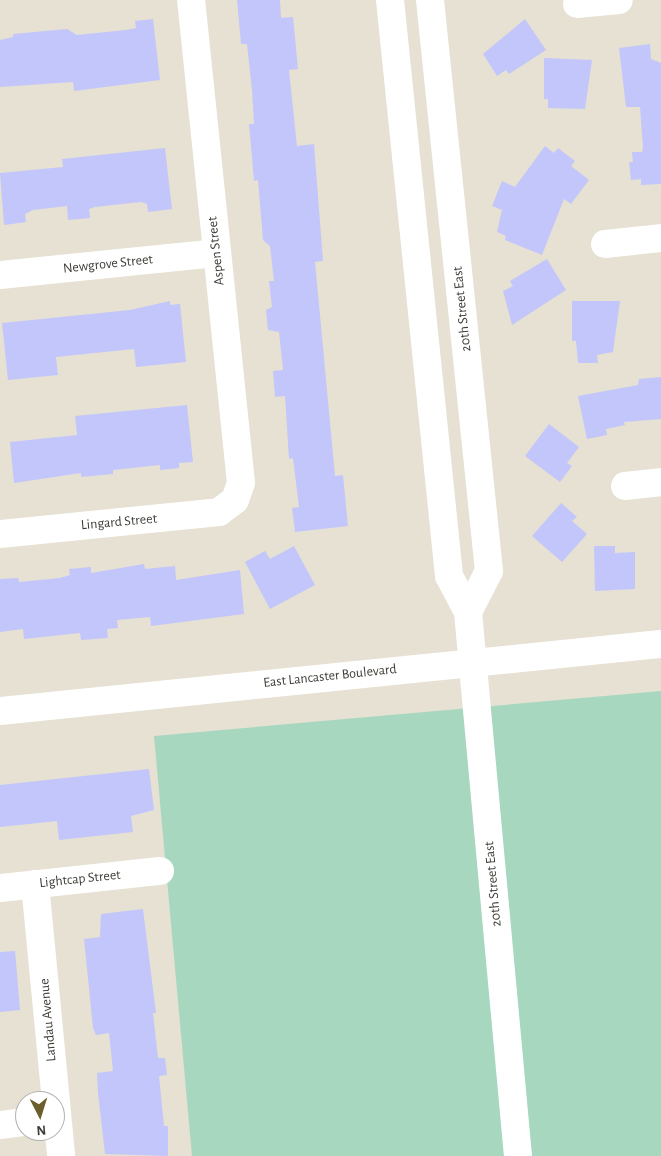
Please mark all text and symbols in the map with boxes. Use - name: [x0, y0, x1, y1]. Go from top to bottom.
- street label: Aspen Street: [204, 216, 228, 286]
- street label: Newgrove Street: [62, 251, 154, 277]
- street label: 20th Street East: [449, 266, 475, 352]
- street label: Lingard Street: [80, 510, 158, 534]
- street label: East Lancaster Boulevard: [263, 661, 397, 691]
- street label: 20th Street East: [481, 841, 505, 927]
- street label: Lightcap Street: [39, 866, 121, 892]
- street label: Landau Avenue: [36, 978, 60, 1062]
- north arrow: [15, 1091, 65, 1141]
- text: N: [36, 1123, 47, 1137]

